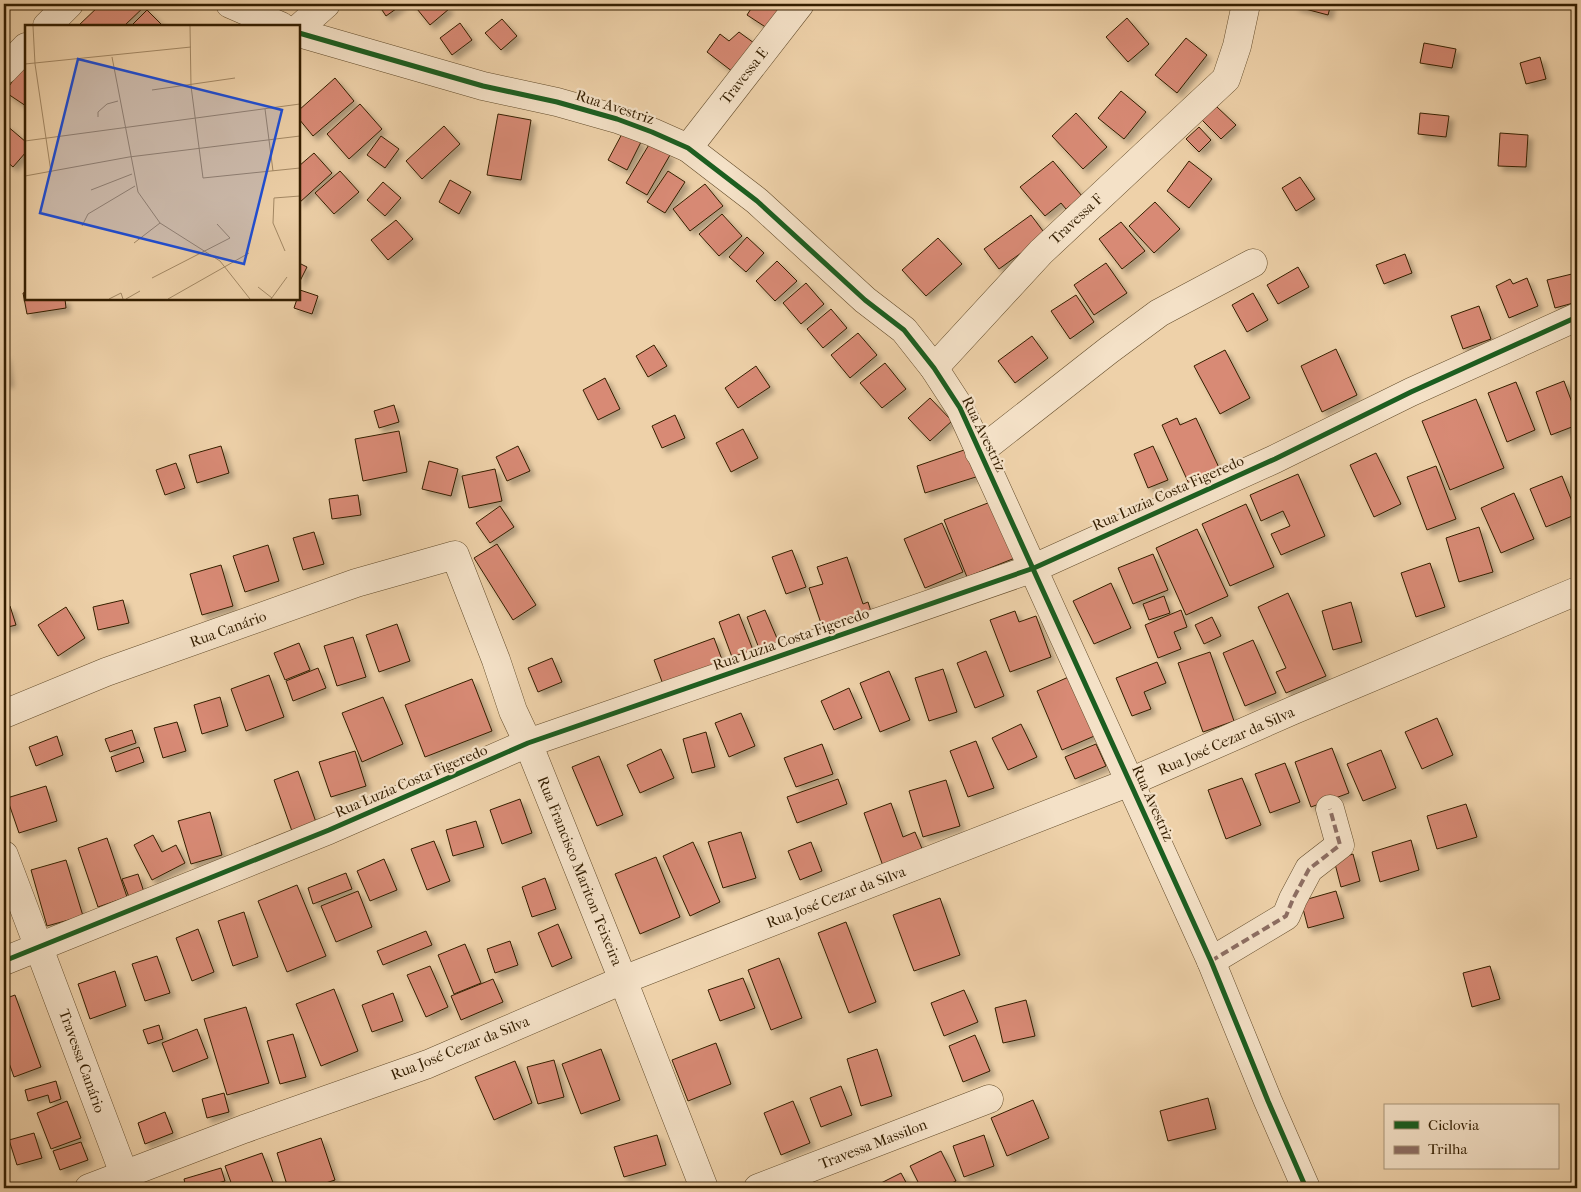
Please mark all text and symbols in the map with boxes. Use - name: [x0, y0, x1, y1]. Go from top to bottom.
- inset map: [25, 25, 300, 300]
- street label: Travessa E: [716, 44, 772, 108]
- street label: Rua Avestriz: [573, 86, 657, 128]
- street label: Travessa F: [1046, 190, 1106, 248]
- street label: Rua Avestriz: [958, 393, 1010, 475]
- street label: Rua Luzia Costa Figeredo: [1089, 451, 1247, 535]
- street label: Rua Luzia Costa Figeredo: [710, 604, 872, 674]
- street label: Rua Canário: [187, 607, 269, 651]
- street label: Rua José Cezar da Silva: [1155, 702, 1298, 779]
- street label: Rua Luzia Costa Figeredo: [332, 741, 490, 821]
- street label: Rua Avestriz: [1128, 762, 1178, 844]
- street label: Rua Francisco Mariton Teixeira: [534, 774, 627, 969]
- street label: Rua José Cezar da Silva: [764, 862, 909, 932]
- street label: Travessa Canário: [55, 1007, 109, 1116]
- street label: Rua José Cezar da Silva: [388, 1012, 533, 1084]
- legend: [1384, 1104, 1558, 1170]
- street label: Travessa Massilon: [816, 1115, 930, 1173]
- text: Ciclovia: [1428, 1116, 1480, 1134]
- text: Trilha: [1428, 1140, 1468, 1158]

